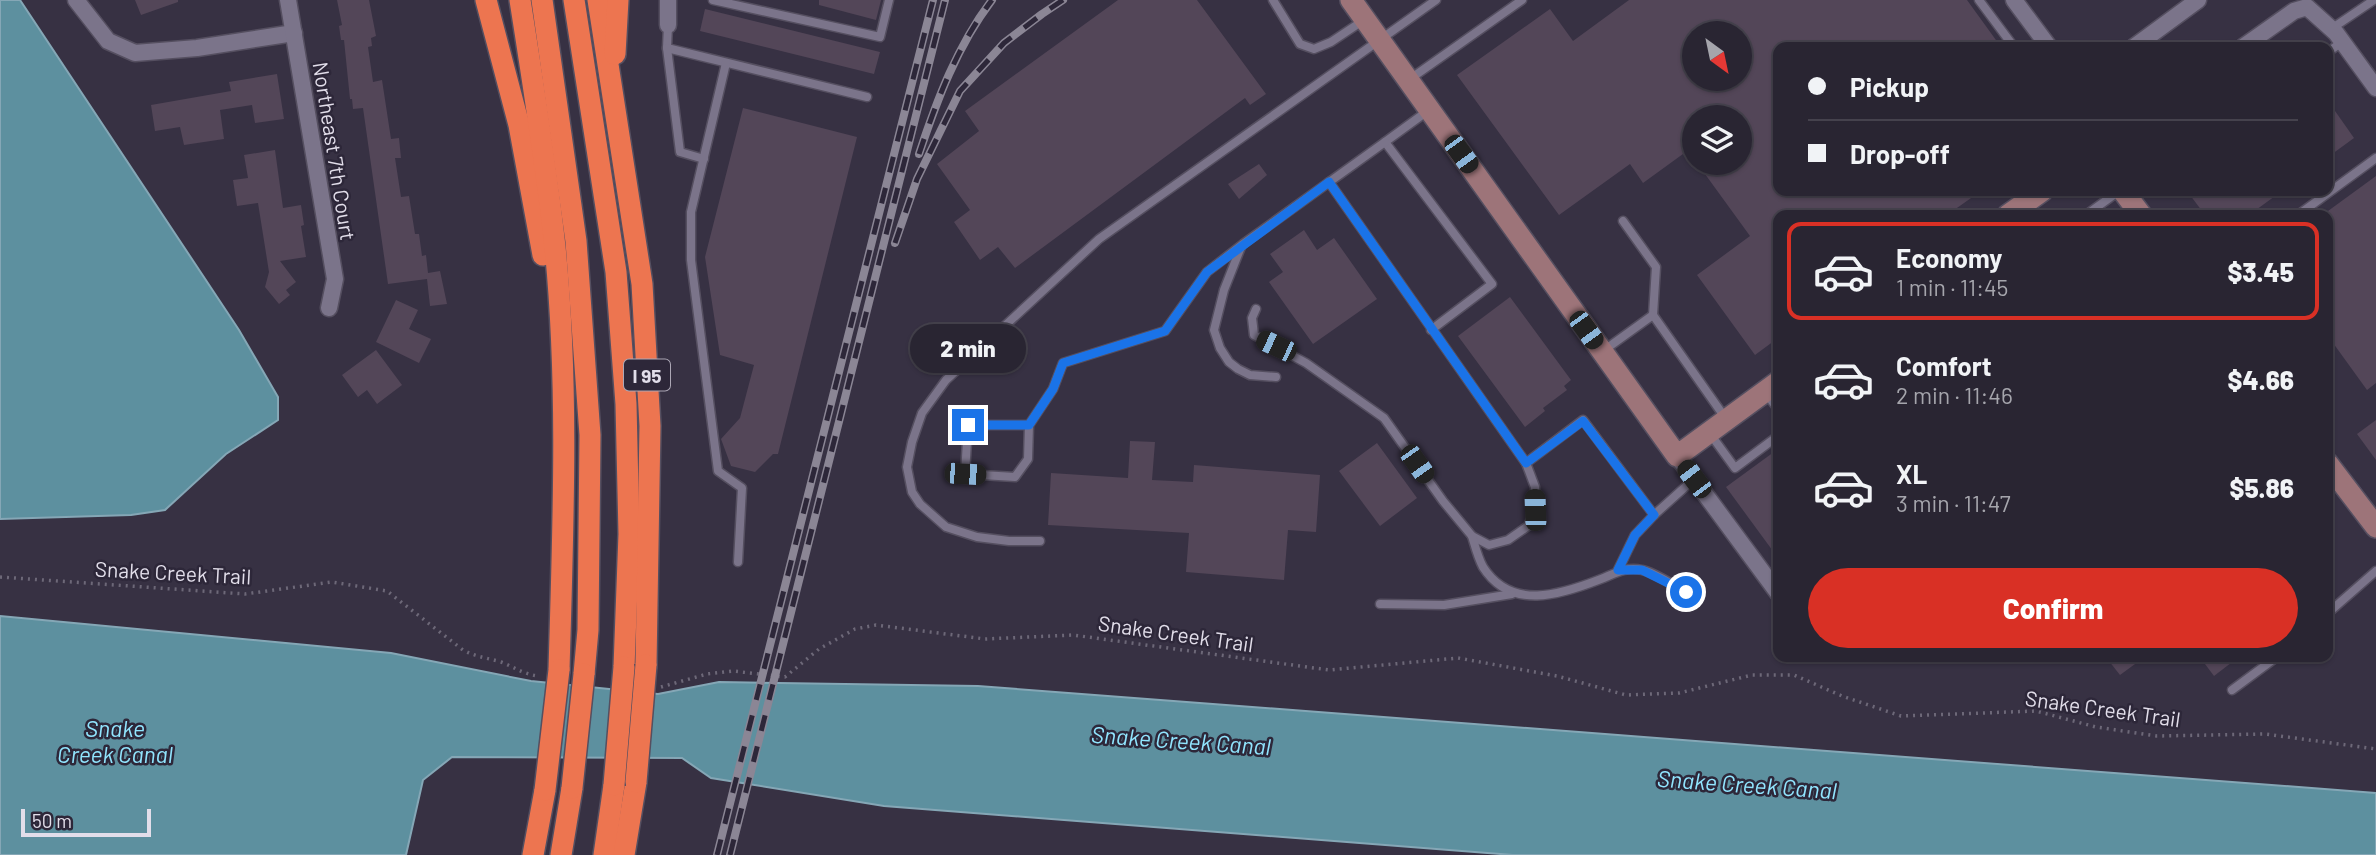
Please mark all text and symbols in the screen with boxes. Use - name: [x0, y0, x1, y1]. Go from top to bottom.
- north arrow: [1682, 21, 1752, 91]
- map controls: [1682, 21, 1752, 175]
- street label: Northeast 7th Court: [309, 60, 361, 242]
- text: Pickup: [1850, 71, 1929, 102]
- button: layers: [1682, 105, 1752, 175]
- car: [1441, 131, 1482, 177]
- text: Drop-off: [1850, 138, 1950, 169]
- icon: car: [1812, 240, 1875, 303]
- text: Economy: [1896, 242, 2002, 273]
- text: $3.45: [2227, 256, 2294, 287]
- text: 1 min · 11:45: [1896, 273, 2008, 301]
- car: [1566, 307, 1607, 353]
- callout: 2 min: [910, 324, 1026, 372]
- car: [1253, 328, 1300, 364]
- text: 2 min: [940, 334, 996, 362]
- icon: car: [1812, 348, 1875, 411]
- text: Comfort: [1896, 350, 1992, 381]
- road number: I 95: [624, 360, 670, 390]
- text: $4.66: [2228, 364, 2294, 395]
- text: 2 min · 11:46: [1896, 381, 2013, 409]
- route end: [952, 409, 984, 441]
- car: [1397, 441, 1438, 487]
- car: [1673, 456, 1716, 502]
- icon: car: [1812, 456, 1875, 519]
- text: XL: [1896, 458, 1927, 489]
- car: [944, 462, 987, 486]
- text: $5.86: [2229, 472, 2294, 503]
- car: [1524, 489, 1547, 531]
- text: 3 min · 11:47: [1896, 489, 2011, 517]
- street label: Snake Creek Trail: [94, 555, 252, 589]
- button: Confirm: [1808, 568, 2298, 648]
- route start: [1670, 576, 1702, 608]
- street label: Snake Creek Trail: [1097, 610, 1255, 656]
- street label: Snake Creek Trail: [2024, 685, 2182, 731]
- water label: Snake Creek Canal: [57, 714, 173, 768]
- water label: Snake Creek Canal: [1090, 720, 1272, 760]
- water label: Snake Creek Canal: [1656, 764, 1838, 804]
- scale bar: [21, 806, 150, 838]
- text: 50 m: [32, 809, 72, 832]

